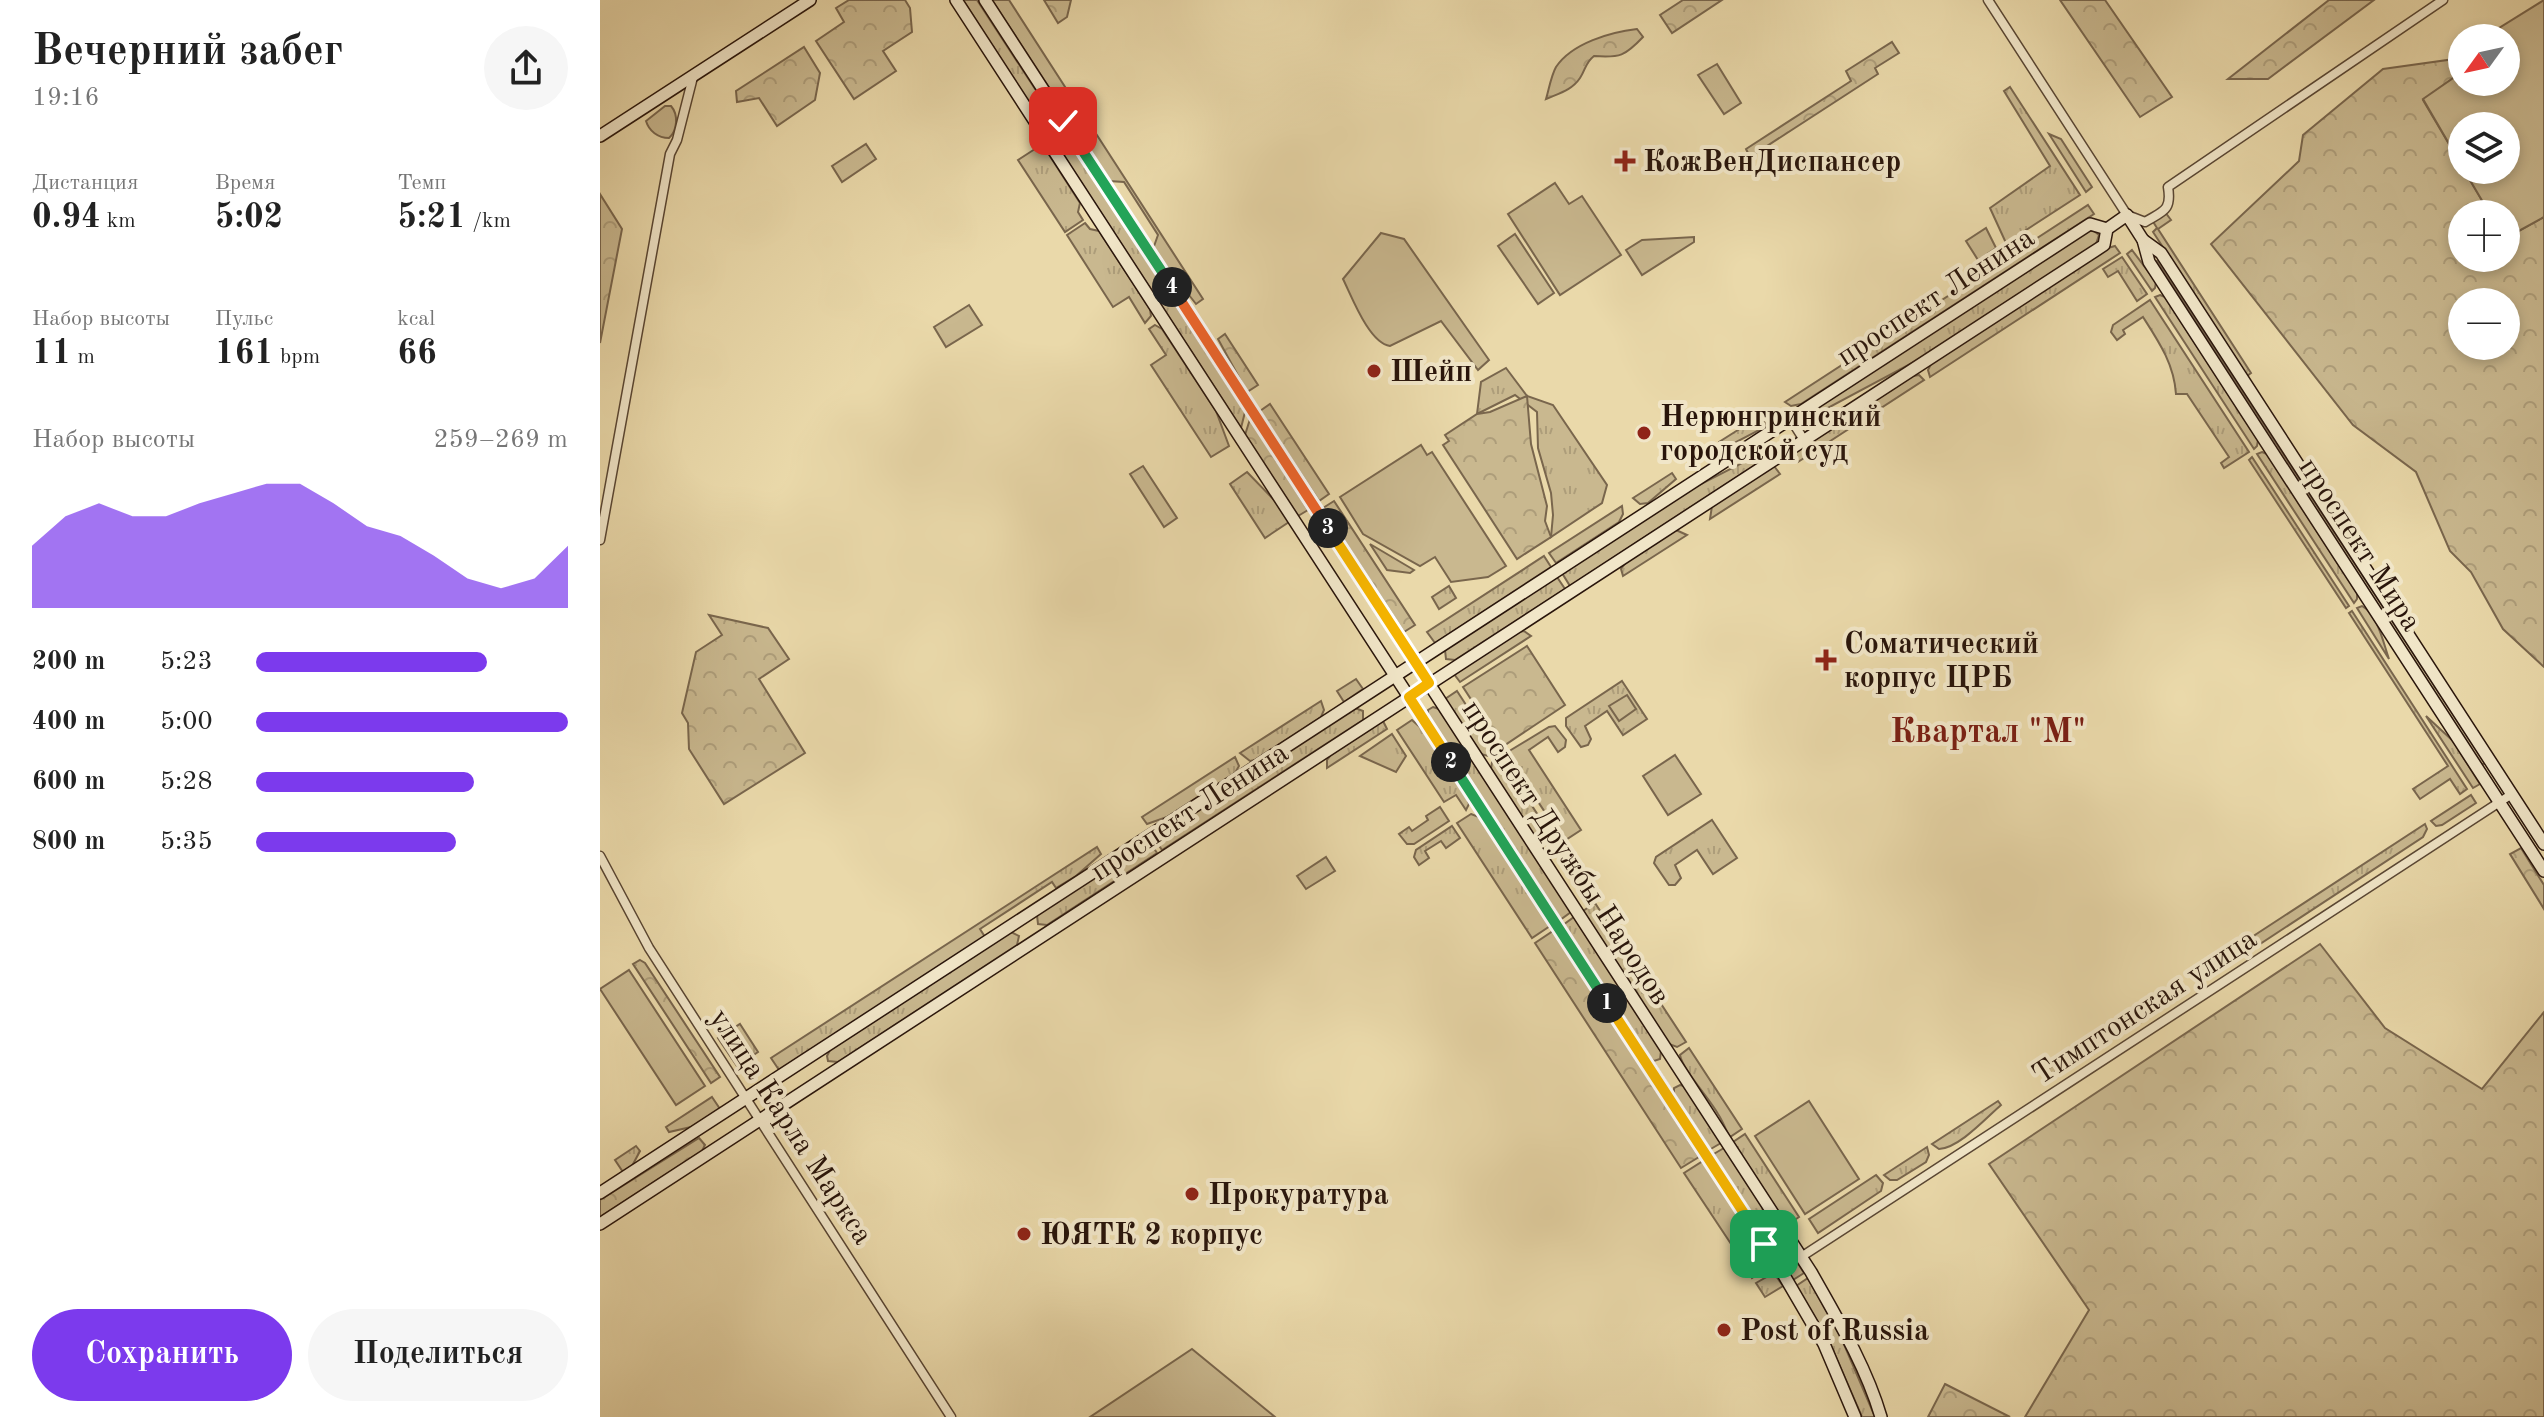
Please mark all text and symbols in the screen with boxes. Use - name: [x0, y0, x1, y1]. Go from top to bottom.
- north arrow: [2448, 24, 2520, 96]
- map controls: [2448, 24, 2520, 360]
- button: share: [484, 26, 568, 110]
- text: Вечерний забег: [32, 30, 343, 74]
- text: 19:16: [32, 85, 100, 111]
- pin: [1029, 87, 1097, 155]
- icon: check: [1041, 99, 1085, 143]
- button: layers: [2448, 112, 2520, 184]
- place label: КожВенДиспансер: [1643, 148, 1901, 178]
- marker: КожВенДиспансер: [1614, 150, 1636, 172]
- text: Дистанция: [32, 172, 138, 194]
- text: Время: [215, 172, 275, 194]
- text: Темп: [397, 172, 446, 194]
- button: +: [2448, 200, 2520, 272]
- text: 0.94: [32, 201, 101, 235]
- text: 5:02: [215, 201, 283, 235]
- text: 5:21: [397, 201, 466, 235]
- text: km: [101, 210, 136, 232]
- text: /km: [466, 210, 511, 232]
- street label: проспект Ленина: [1832, 223, 2040, 373]
- pin: 4: [1152, 267, 1192, 307]
- text: 4: [1166, 276, 1178, 298]
- button: −: [2448, 288, 2520, 360]
- text: Набор высоты: [32, 308, 170, 330]
- text: Пульс: [215, 308, 273, 330]
- text: kcal: [397, 308, 435, 330]
- text: 11: [32, 337, 71, 371]
- text: 161: [215, 337, 274, 371]
- text: 66: [397, 337, 437, 371]
- text: m: [71, 346, 95, 368]
- text: bpm: [274, 346, 320, 368]
- place label: Шейп: [1390, 358, 1472, 388]
- marker: Шейп: [1365, 362, 1383, 380]
- place label: Нерюнгринский городской суд: [1660, 403, 1881, 467]
- marker: Нерюнгринский городской суд: [1635, 424, 1653, 442]
- text: Набор высоты: [32, 427, 195, 453]
- text: 259–269 m: [433, 427, 568, 453]
- street label: проспект Мира: [2292, 453, 2426, 637]
- pin: 3: [1308, 508, 1348, 548]
- text: 3: [1322, 517, 1334, 539]
- place label: Соматический корпус ЦРБ: [1844, 630, 2039, 694]
- text: 200 m: [32, 649, 105, 675]
- text: 5:23: [160, 649, 213, 675]
- marker: Соматический корпус ЦРБ: [1815, 649, 1837, 671]
- street label: проспект Дружбы Народов: [1456, 695, 1675, 1011]
- text: 400 m: [32, 709, 105, 735]
- text: 5:00: [160, 709, 213, 735]
- district label: Квартал "М": [1890, 716, 2086, 750]
- street label: проспект Ленина: [1086, 738, 1294, 888]
- pin: 2: [1431, 742, 1471, 782]
- text: 2: [1445, 751, 1457, 773]
- text: 600 m: [32, 769, 105, 795]
- text: 5:28: [160, 769, 213, 795]
- text: 800 m: [32, 829, 105, 855]
- text: 5:35: [160, 829, 213, 855]
- street label: Тимптонская улица: [2028, 924, 2263, 1091]
- pin: 1: [1587, 983, 1627, 1023]
- text: 1: [1601, 992, 1613, 1014]
- street label: улица Карла Маркса: [703, 1004, 878, 1250]
- place label: Прокуратура: [1208, 1181, 1389, 1211]
- marker: Прокуратура: [1183, 1185, 1201, 1203]
- pin: [1730, 1210, 1798, 1278]
- place label: ЮЯТК 2 корпус: [1040, 1221, 1263, 1251]
- icon: arrive: [1742, 1222, 1786, 1266]
- marker: ЮЯТК 2 корпус: [1015, 1225, 1033, 1243]
- button: Сохранить: [32, 1309, 292, 1401]
- button: Поделиться: [308, 1309, 568, 1401]
- place label: Post of Russia: [1740, 1317, 1929, 1347]
- marker: Post of Russia: [1715, 1321, 1733, 1339]

